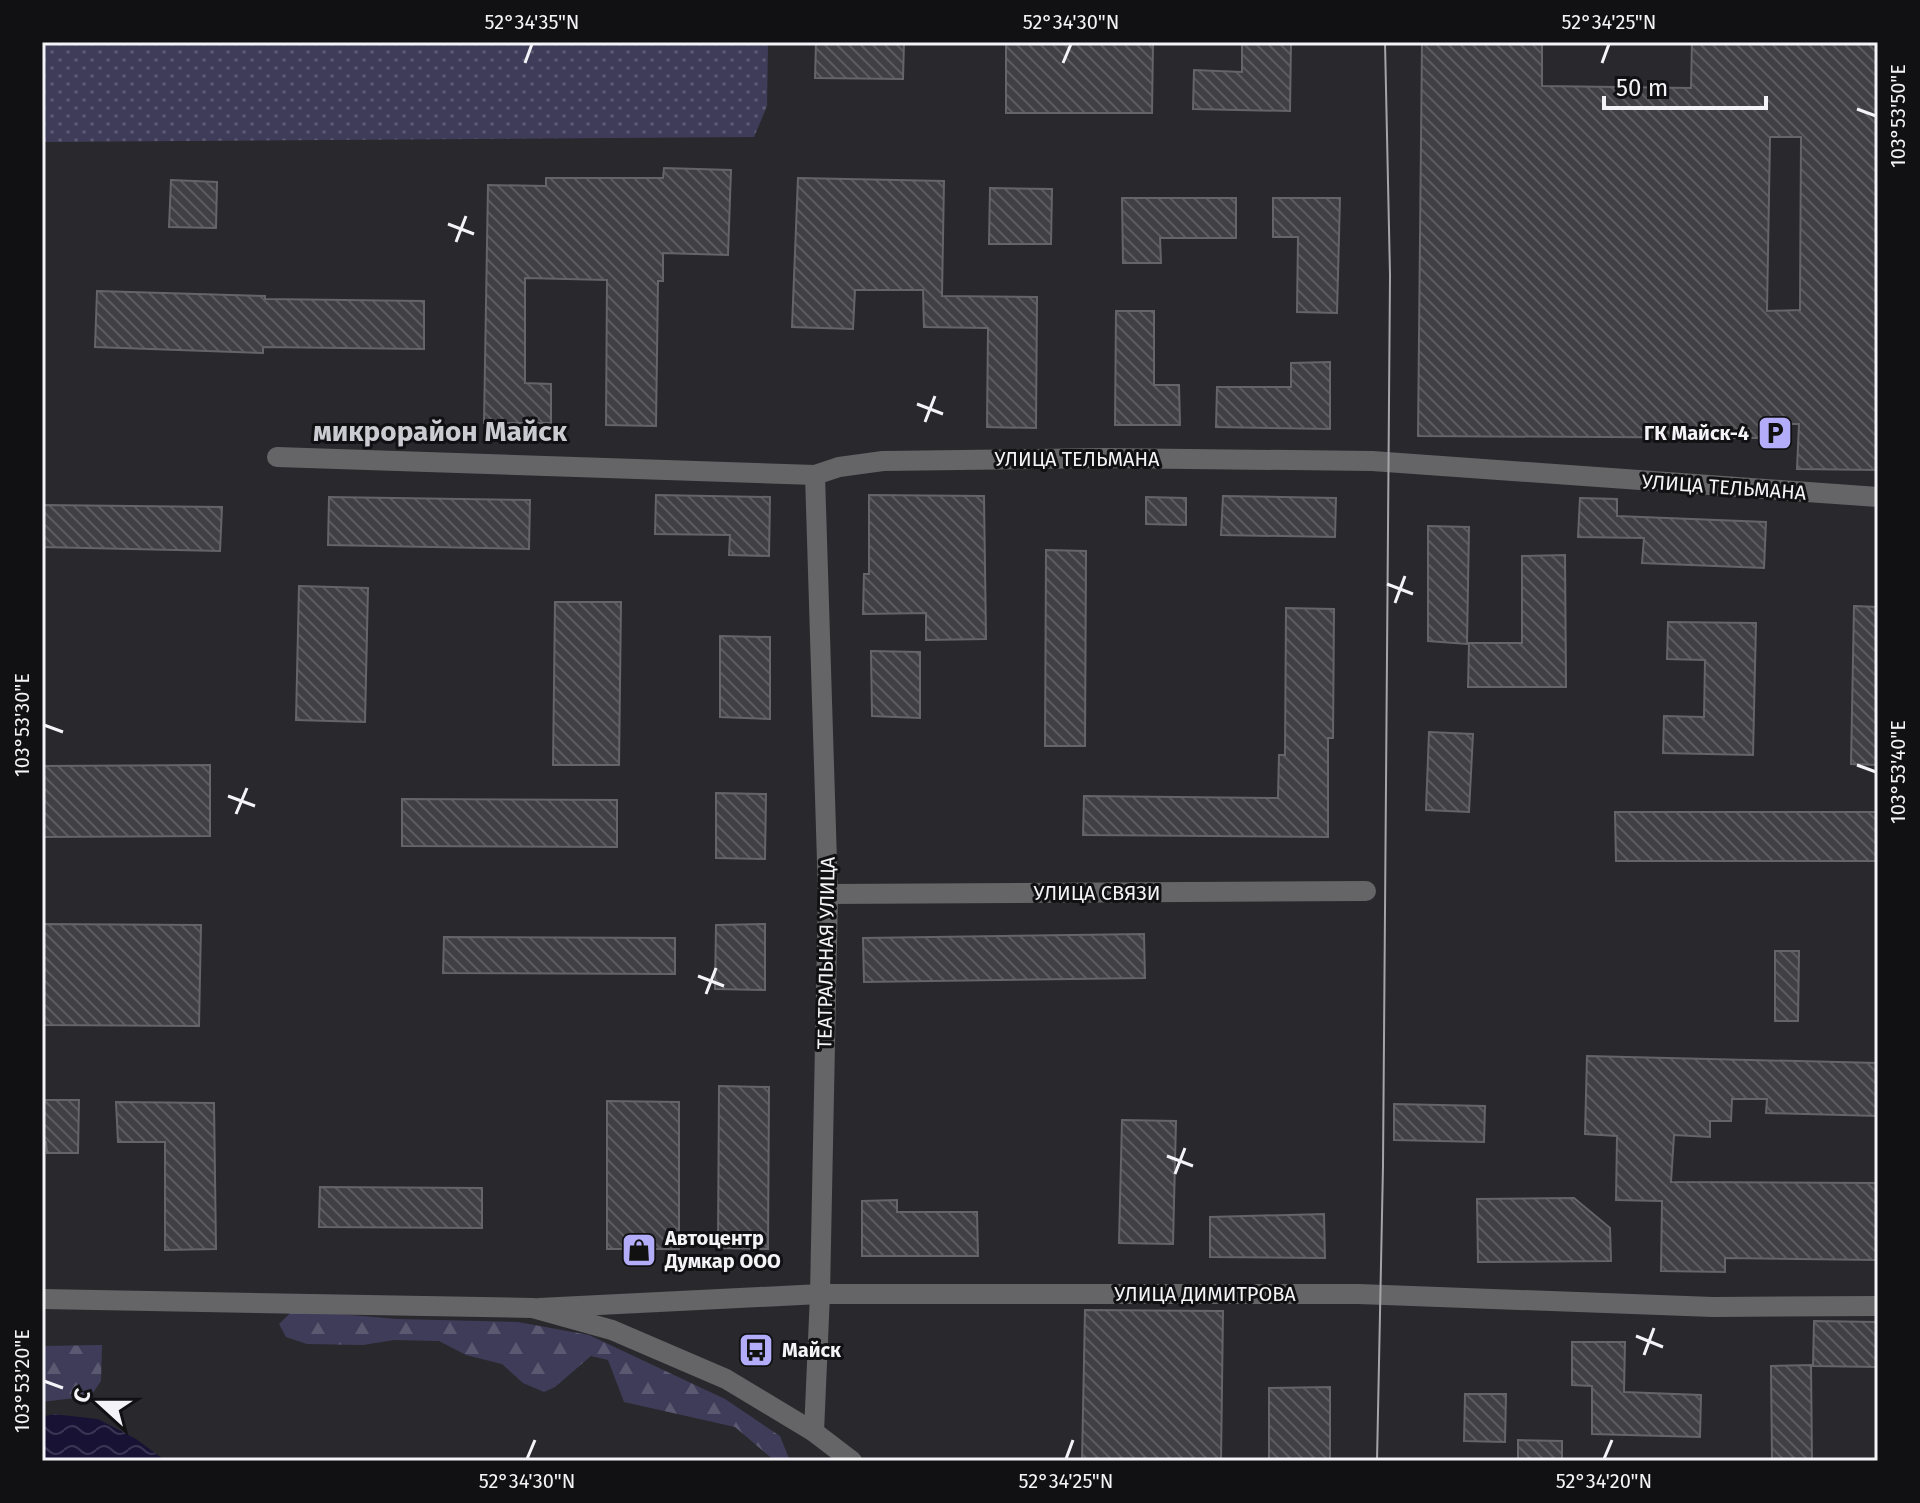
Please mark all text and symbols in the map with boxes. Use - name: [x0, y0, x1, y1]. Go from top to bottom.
- text: 52°34'35"N: [484, 10, 580, 34]
- text: 52°34'30"N: [1023, 10, 1119, 34]
- text: 52°34'25"N: [1562, 10, 1657, 34]
- scale bar: [1604, 60, 1766, 110]
- text: 103°53'50"E: [1886, 64, 1910, 168]
- text: 50 m: [1616, 74, 1668, 102]
- parking icon: ГК Майск-4: [1756, 414, 1794, 452]
- district label: микрорайон Майск: [313, 415, 568, 448]
- place label: ГК Майск-4: [1644, 421, 1749, 445]
- street label: УЛИЦА ТЕЛЬМАНА: [995, 447, 1160, 471]
- street label: УЛИЦА ТЕЛЬМАНА: [1641, 469, 1808, 505]
- text: 103°53'30"E: [10, 673, 34, 777]
- text: 103°53'40"E: [1886, 720, 1910, 824]
- street label: ТЕАТРАЛЬНАЯ УЛИЦА: [812, 856, 840, 1050]
- street label: УЛИЦА СВЯЗИ: [1034, 881, 1160, 905]
- place label: Автоцентр Думкар ООО: [664, 1226, 781, 1273]
- shop icon: Автоцентр Думкар ООО: [620, 1231, 658, 1269]
- street label: УЛИЦА ДИМИТРОВА: [1114, 1282, 1296, 1306]
- text: 103°53'20"E: [10, 1329, 34, 1433]
- bus stop icon: Майск: [737, 1331, 775, 1369]
- place label: Майск: [782, 1338, 842, 1362]
- north arrow: [60, 1363, 140, 1443]
- text: С: [67, 1385, 97, 1407]
- text: 52°34'30"N: [479, 1469, 575, 1493]
- text: 52°34'25"N: [1019, 1469, 1114, 1493]
- text: 52°34'20"N: [1556, 1469, 1652, 1493]

